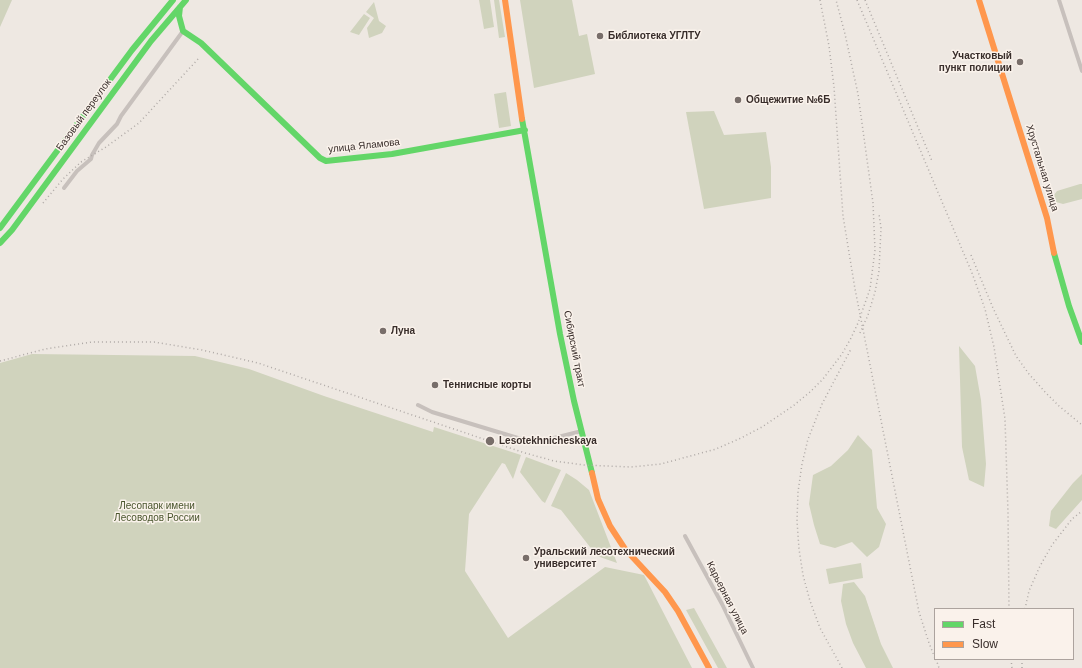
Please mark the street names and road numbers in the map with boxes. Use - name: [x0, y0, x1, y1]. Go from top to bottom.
- street label: Базовый переулок: [54, 77, 114, 153]
- street label: Хрустальная улица: [1023, 123, 1061, 213]
- street label: улица Яламова: [328, 136, 400, 156]
- street label: Сибирский тракт: [561, 310, 587, 388]
- street label: Карьерная улица: [703, 560, 751, 636]

